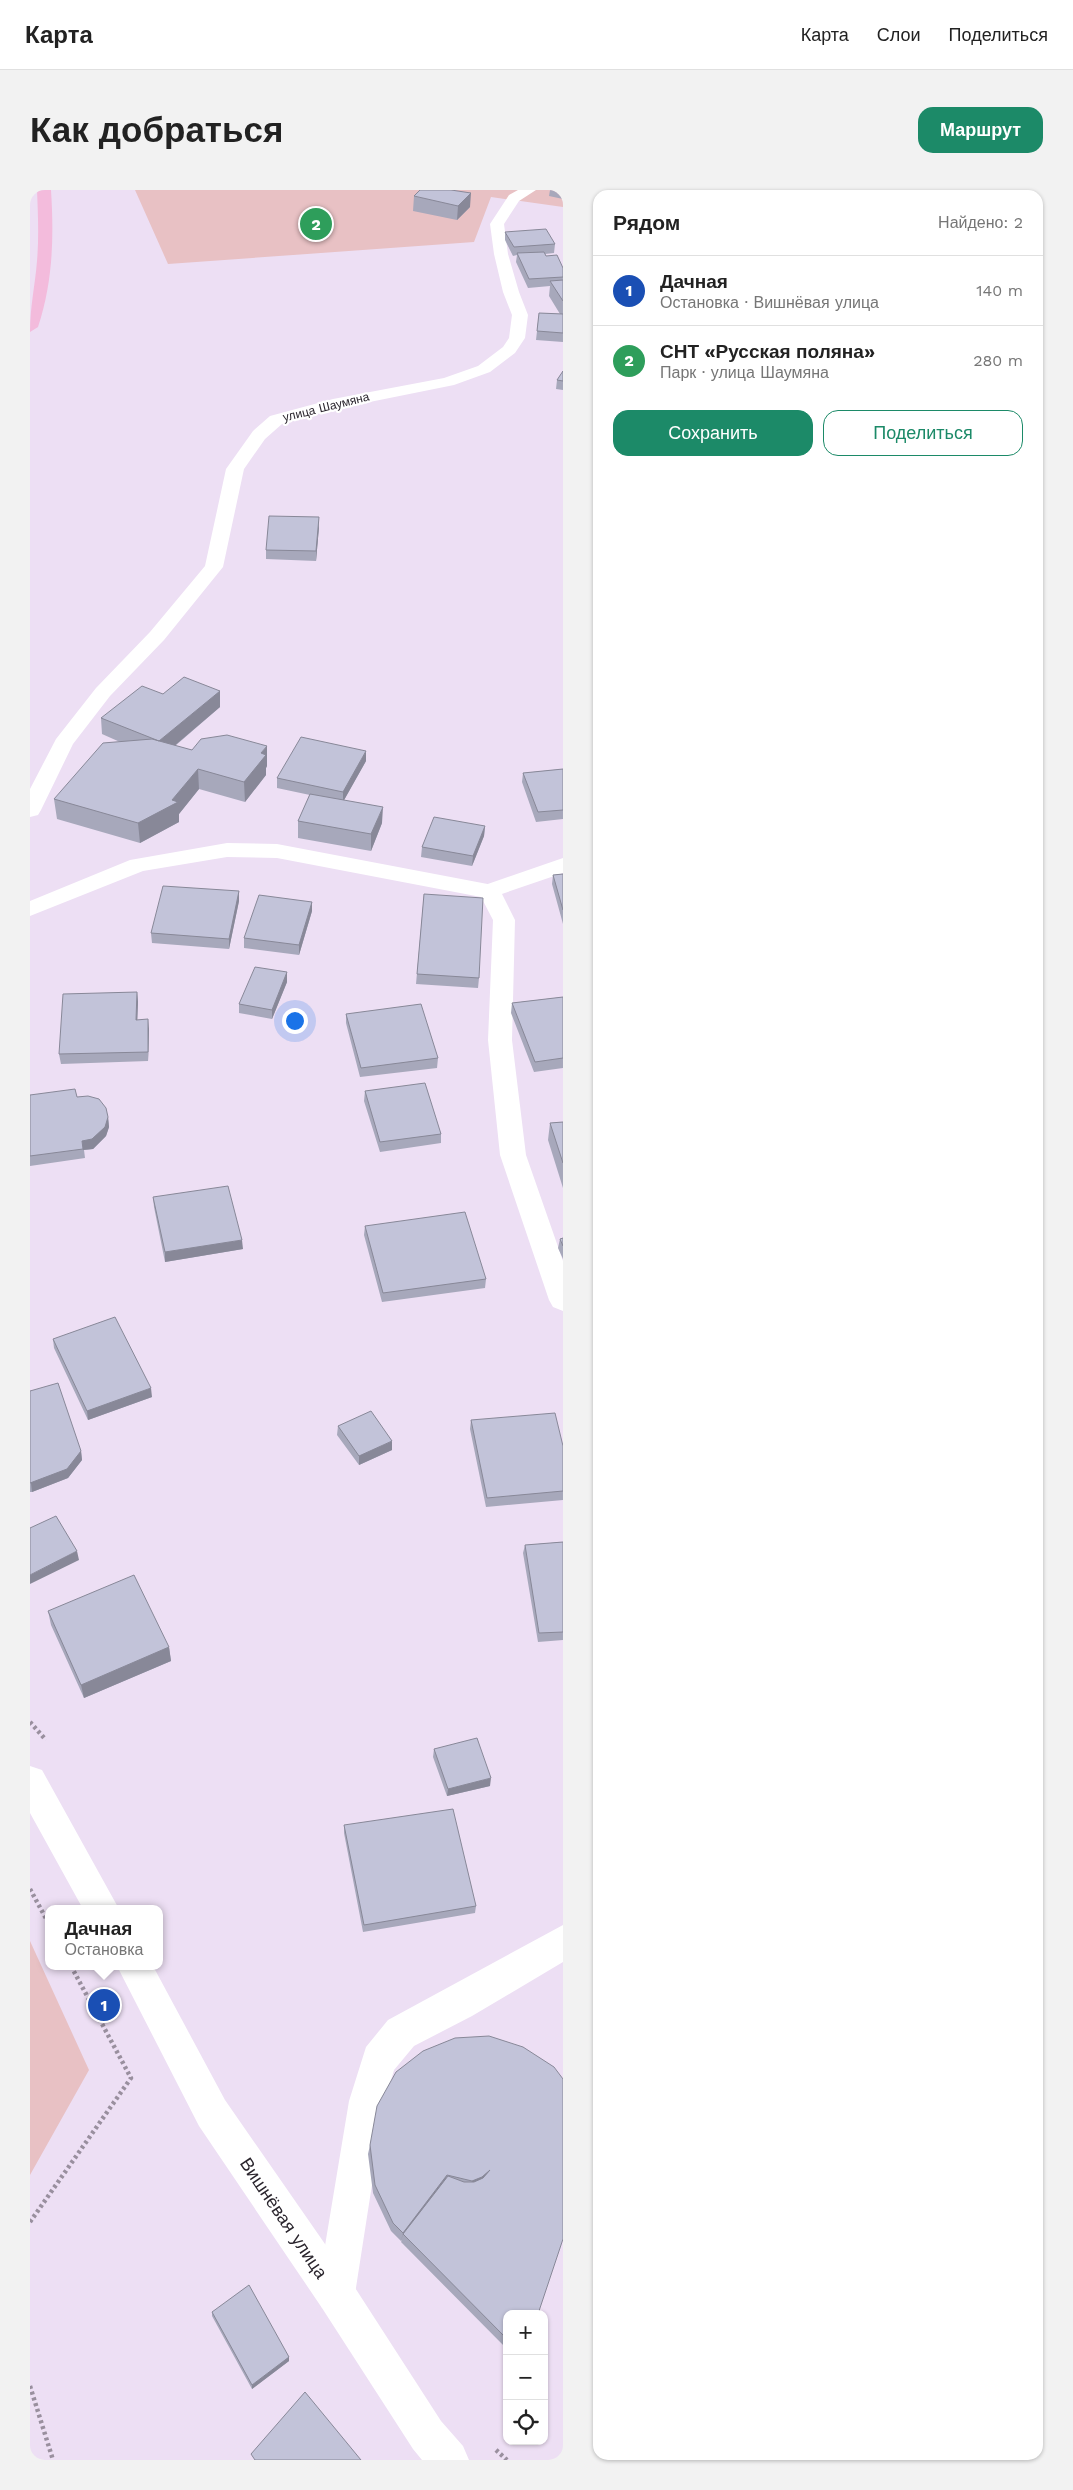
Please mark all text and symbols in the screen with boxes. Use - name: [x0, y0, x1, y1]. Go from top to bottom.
- text: Карта: [25, 21, 93, 49]
- text: Карта: [801, 24, 849, 45]
- text: Слои: [877, 24, 921, 45]
- text: Поделиться: [949, 24, 1048, 45]
- button: Маршрут: [918, 107, 1043, 153]
- text: Как добраться: [30, 109, 283, 151]
- pin: 2: [300, 205, 332, 243]
- text: Рядом: [613, 210, 680, 235]
- text: Найдено: 2: [938, 213, 1023, 232]
- text: Дачная: [660, 270, 728, 293]
- text: 1: [626, 281, 632, 300]
- text: 140 m: [976, 281, 1023, 300]
- text: Остановка · Вишнёвая улица: [660, 293, 879, 312]
- text: СНТ «Русская поляна»: [660, 340, 875, 363]
- text: 2: [624, 351, 634, 370]
- text: 280 m: [973, 351, 1023, 370]
- text: Парк · улица Шаумяна: [660, 363, 829, 382]
- street label: улица Шаумяна: [281, 389, 371, 425]
- button: Сохранить: [613, 410, 813, 456]
- button: Поделиться: [823, 410, 1023, 456]
- your location: [282, 1008, 308, 1034]
- popup: [45, 1905, 163, 1970]
- text: Дачная: [65, 1917, 132, 1940]
- text: Остановка: [65, 1940, 143, 1959]
- pin: 1: [88, 1986, 120, 2024]
- street label: Вишнёвая улица: [236, 2154, 333, 2283]
- map controls: [503, 2310, 548, 2445]
- button: +: [503, 2310, 548, 2355]
- button: −: [503, 2355, 548, 2400]
- button: locate: [503, 2400, 548, 2445]

